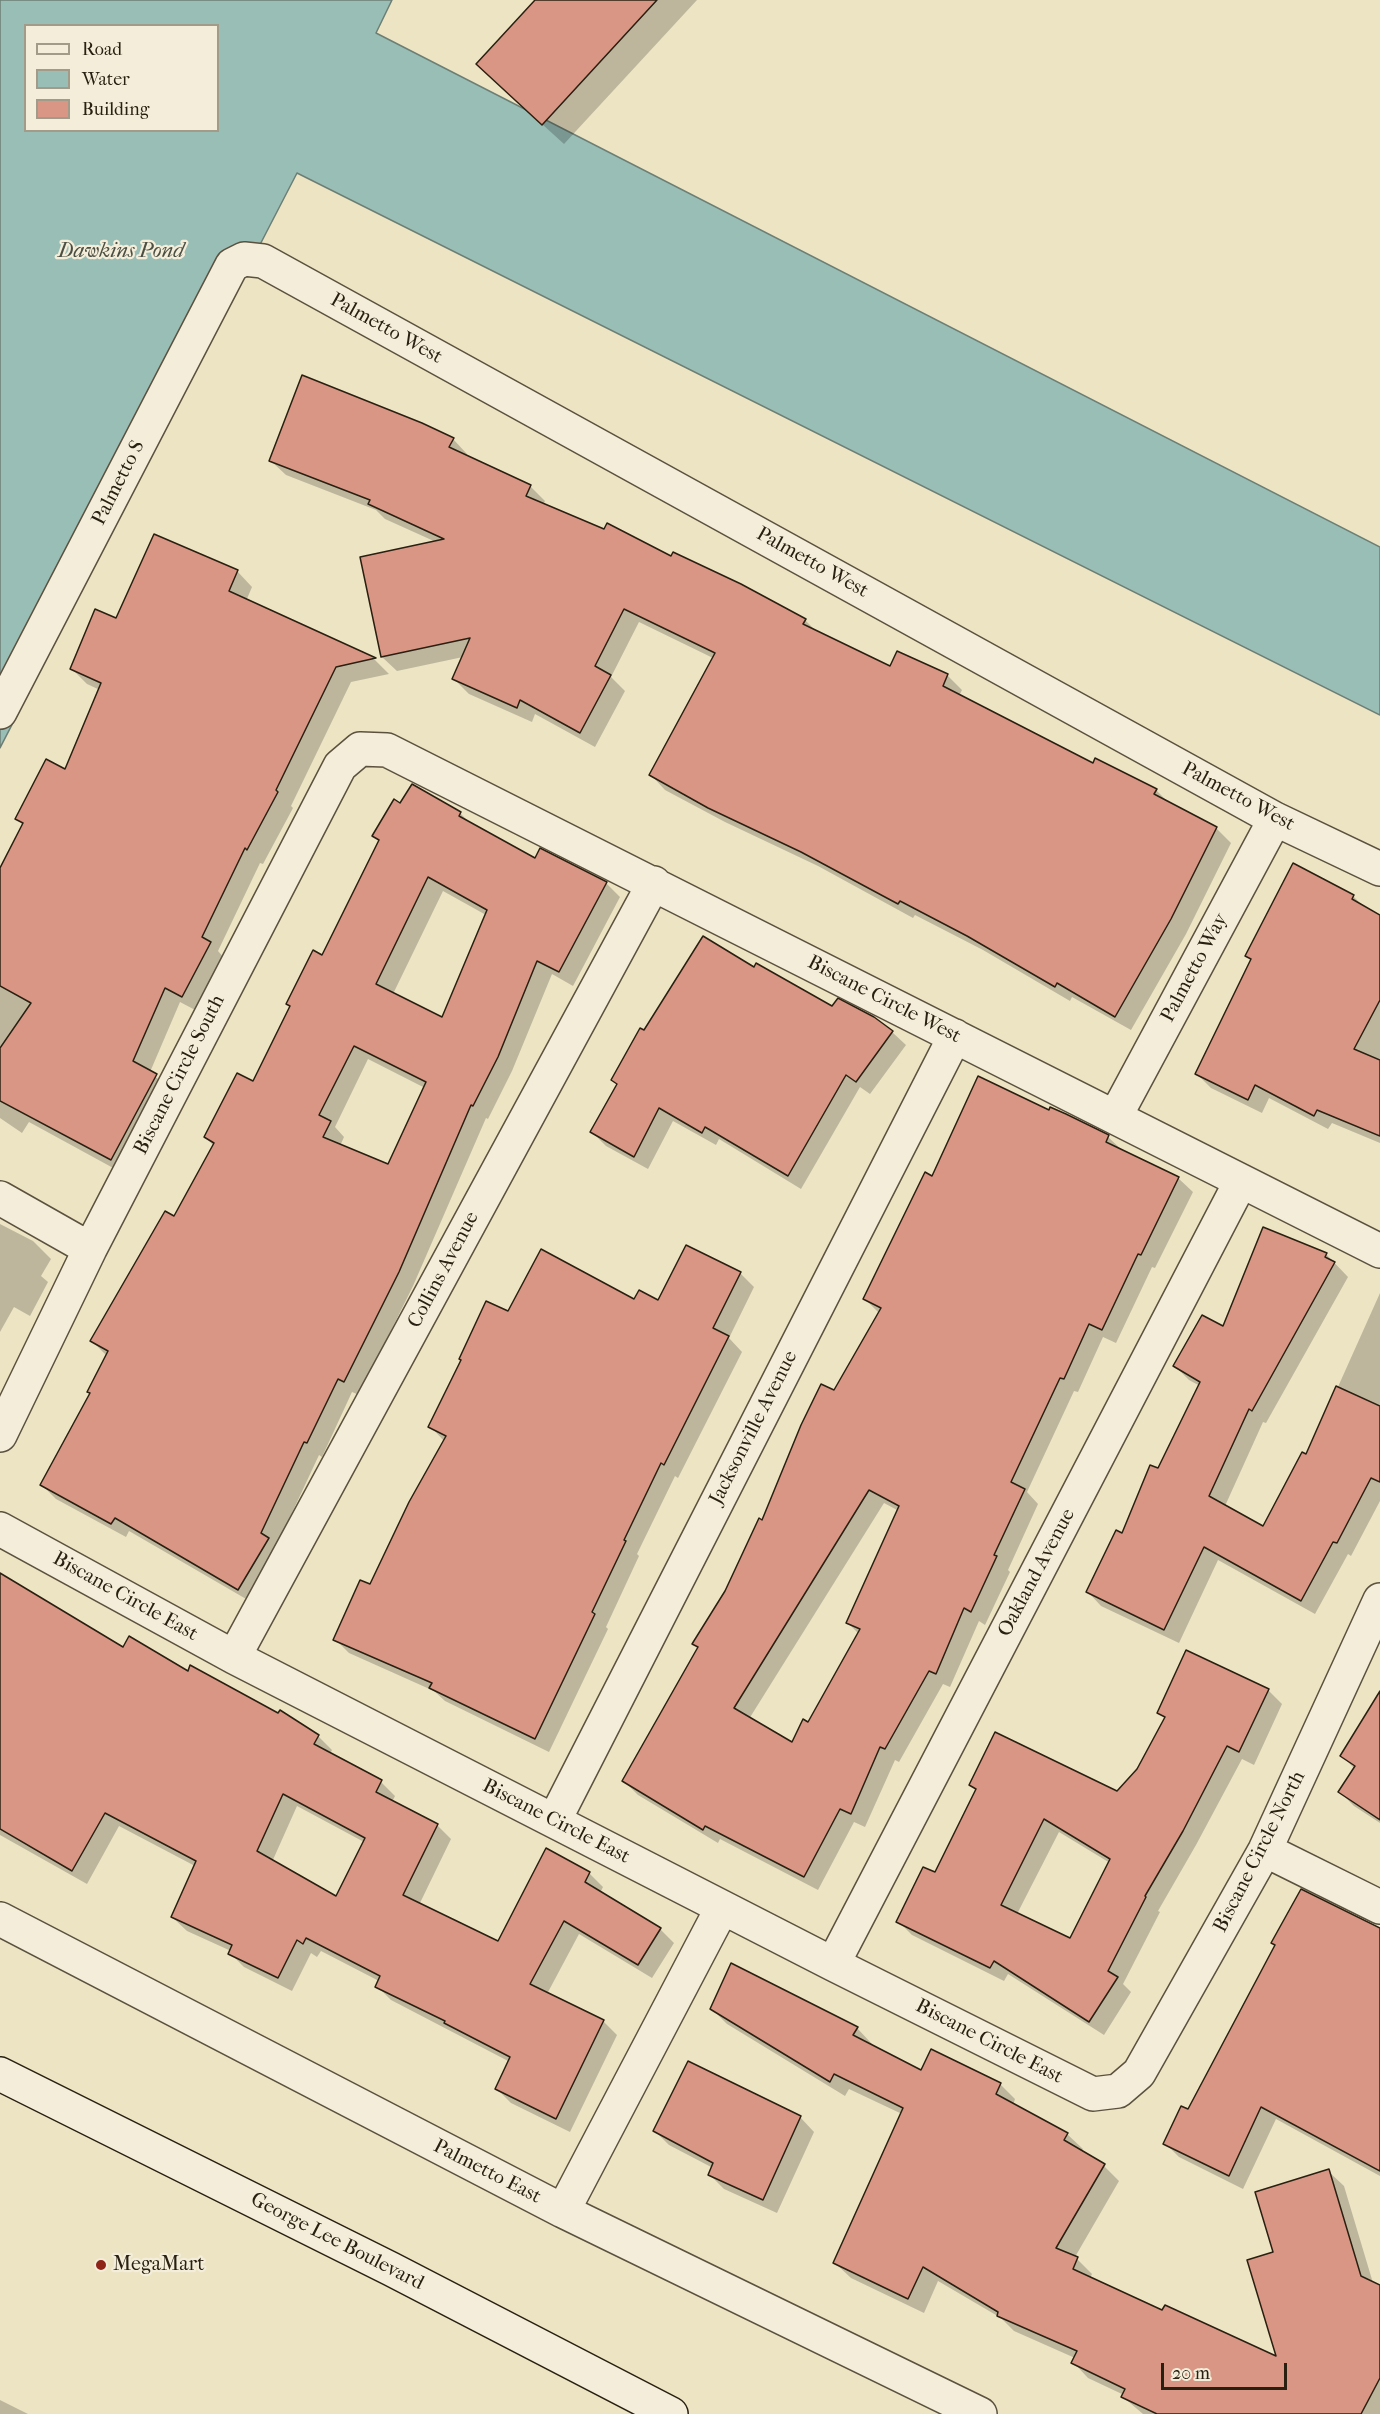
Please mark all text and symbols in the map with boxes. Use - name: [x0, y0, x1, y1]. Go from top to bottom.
- legend: [24, 24, 219, 132]
- text: Road: [82, 39, 122, 60]
- text: Water: [82, 69, 130, 90]
- text: Building: [82, 99, 149, 120]
- water label: Dawkins Pond: [58, 239, 184, 265]
- street label: Palmetto West: [326, 288, 446, 370]
- street label: Palmetto S: [87, 437, 151, 529]
- street label: Palmetto West: [752, 522, 872, 604]
- street label: Palmetto West: [1177, 757, 1299, 837]
- street label: Palmetto Way: [1156, 910, 1234, 1026]
- street label: Biscane Circle West: [803, 951, 965, 1049]
- street label: Biscane Circle South: [129, 991, 231, 1159]
- street label: Collins Avenue: [403, 1208, 485, 1332]
- street label: Jacksonville Avenue: [705, 1347, 803, 1509]
- street label: Oakland Avenue: [993, 1505, 1081, 1641]
- street label: Biscane Circle East: [48, 1547, 202, 1647]
- street label: Biscane Circle North: [1209, 1767, 1311, 1937]
- street label: Biscane Circle East: [478, 1775, 634, 1869]
- street label: Biscane Circle East: [911, 1995, 1067, 2089]
- street label: Palmetto East: [429, 2135, 545, 2209]
- street label: George Lee Boulevard: [246, 2188, 428, 2296]
- place label: MegaMart: [113, 2253, 204, 2277]
- marker: MegaMart: [94, 2258, 108, 2272]
- scale bar: [1164, 2351, 1290, 2389]
- text: 20 m: [1172, 2363, 1210, 2384]

